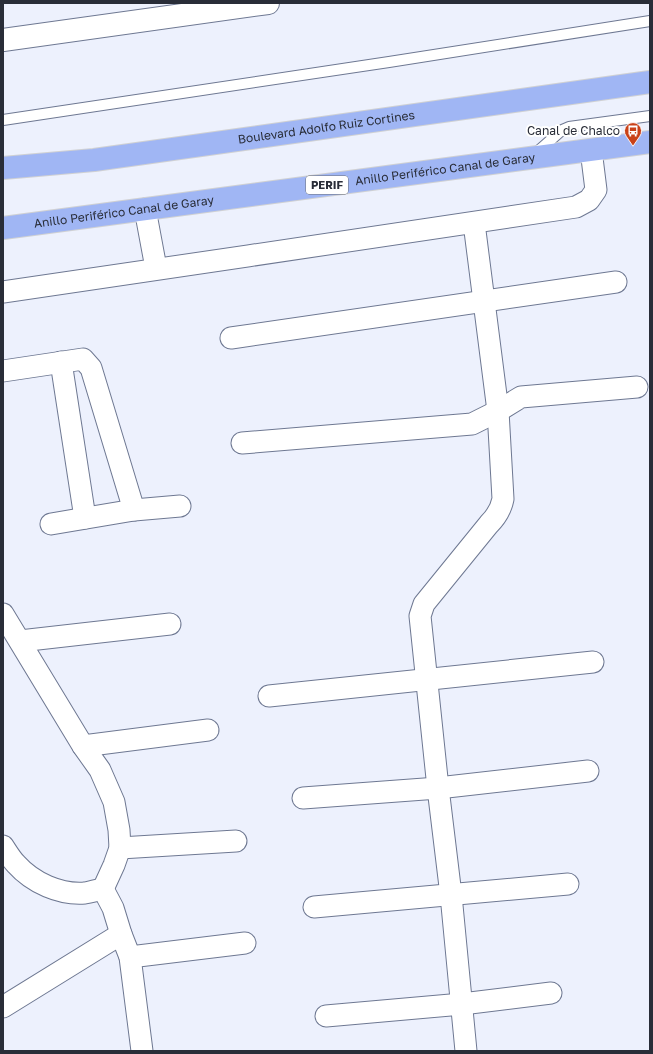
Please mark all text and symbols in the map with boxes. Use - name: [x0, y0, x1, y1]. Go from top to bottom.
- street label: Boulevard Adolfo Ruiz Cortines: [237, 107, 416, 147]
- bus stop icon: Canal de Chalco: [623, 121, 643, 146]
- place label: Canal de Chalco: [527, 123, 620, 138]
- street label: Anillo Periférico Canal de Garay: [354, 149, 536, 188]
- road number: PERIF: [306, 176, 348, 194]
- street label: Anillo Periférico Canal de Garay: [33, 192, 215, 231]

